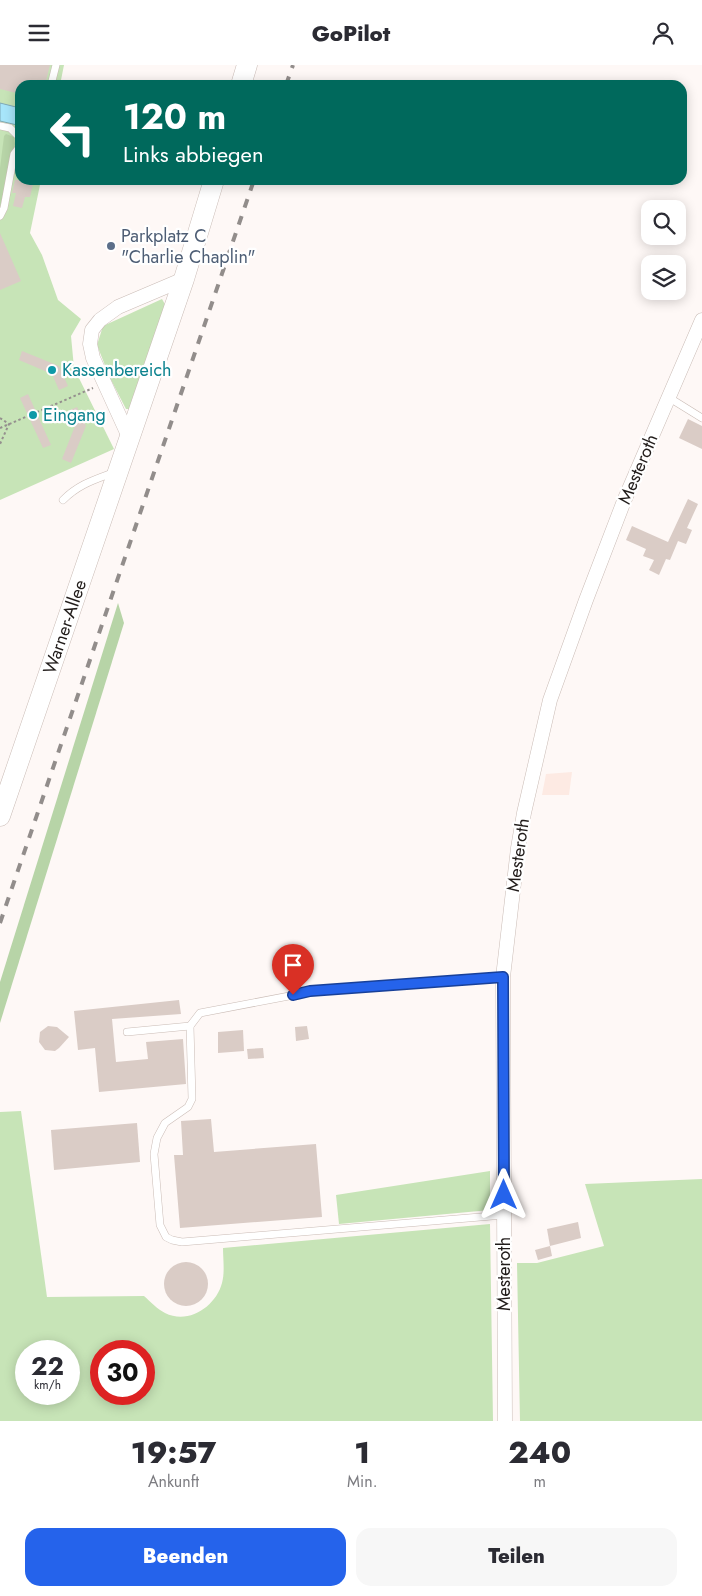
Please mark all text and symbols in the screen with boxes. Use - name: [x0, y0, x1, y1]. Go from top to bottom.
- text: GoPilot: [312, 17, 390, 49]
- icon: menu: [25, 19, 53, 47]
- icon: person: [649, 19, 677, 47]
- text: 120 m: [123, 92, 226, 142]
- icon: left: [40, 100, 105, 165]
- text: Links abbiegen: [123, 138, 263, 170]
- map controls: [641, 200, 686, 300]
- button: search: [641, 200, 686, 245]
- place label: Parkplatz C "Charlie Chaplin": [121, 223, 256, 270]
- marker: Parkplatz C "Charlie Chaplin": [105, 240, 117, 252]
- button: layers: [641, 255, 686, 300]
- place label: Kassenbereich: [62, 357, 172, 383]
- marker: Kassenbereich: [46, 364, 58, 376]
- place label: Eingang: [43, 402, 106, 428]
- marker: Eingang: [27, 409, 39, 421]
- street label: Mesteroth: [612, 430, 664, 508]
- street label: Warner-Allee: [37, 576, 93, 678]
- street label: Mesteroth: [500, 816, 536, 894]
- pin: [272, 944, 314, 995]
- icon: arrive: [279, 951, 307, 979]
- position arrow: [477, 1168, 529, 1220]
- street label: Mesteroth: [491, 1237, 517, 1311]
- speed limit sign: 30: [90, 1340, 155, 1405]
- text: 22: [31, 1348, 64, 1384]
- text: km/h: [34, 1376, 61, 1394]
- text: 19:57: [131, 1431, 216, 1474]
- text: 1: [354, 1431, 370, 1474]
- text: 240: [508, 1431, 571, 1474]
- text: Ankunft: [148, 1470, 199, 1493]
- text: Min.: [347, 1470, 377, 1493]
- text: m: [533, 1470, 546, 1493]
- button: Beenden: [25, 1528, 346, 1586]
- button: Teilen: [356, 1528, 677, 1586]

